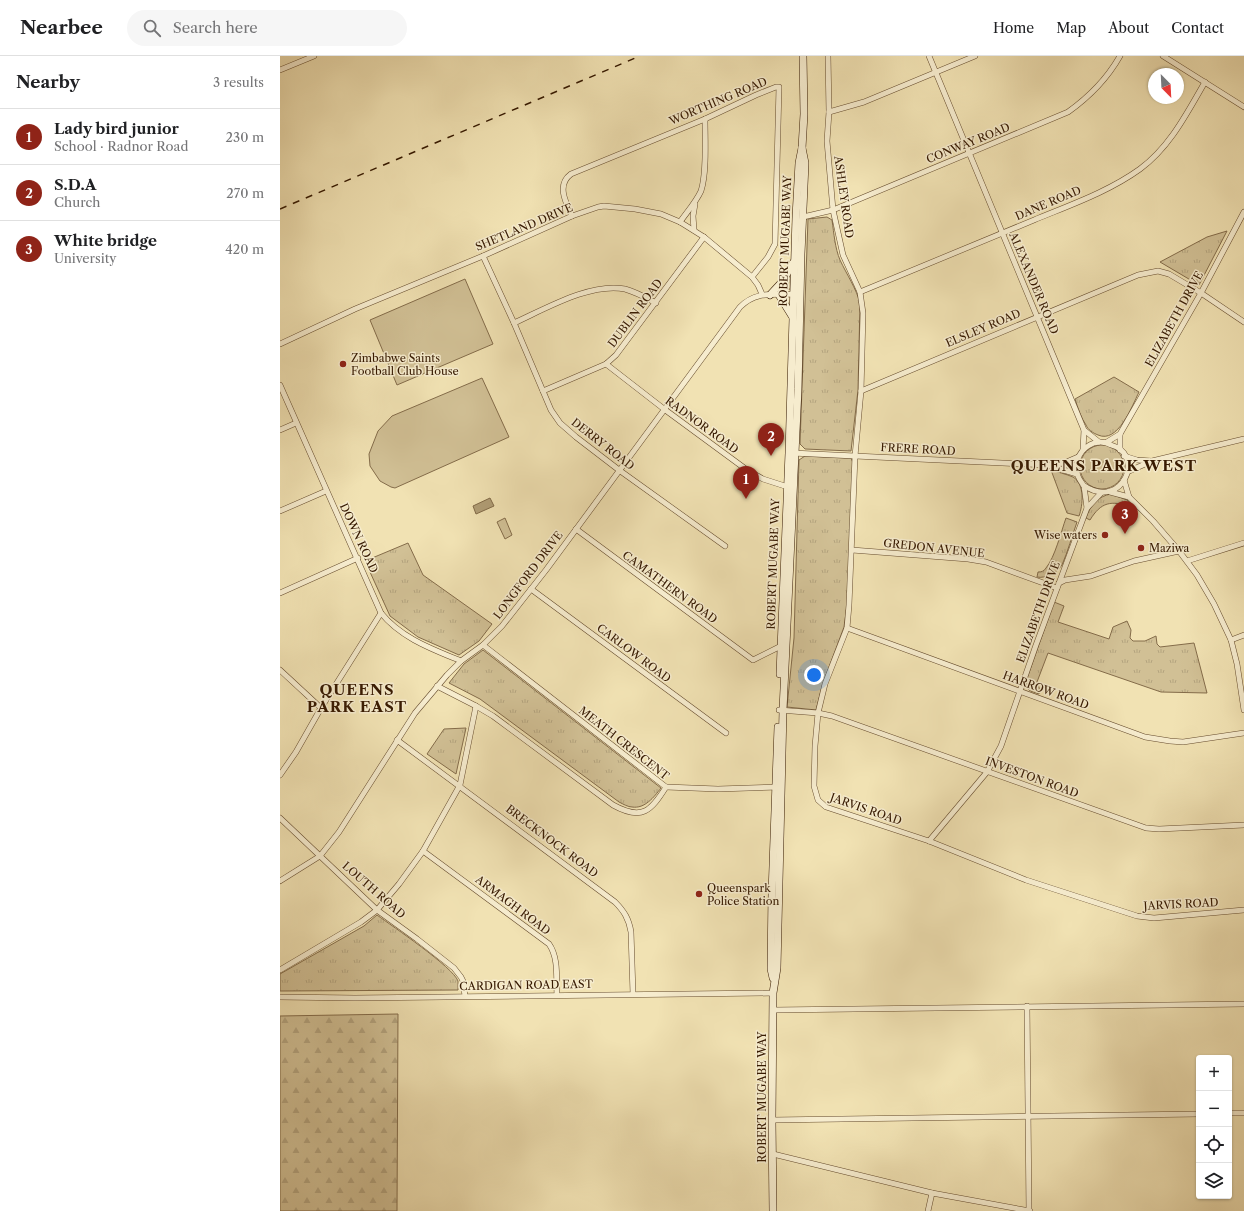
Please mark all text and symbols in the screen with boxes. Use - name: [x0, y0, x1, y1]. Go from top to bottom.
- search box: [127, 10, 407, 46]
- text: Nearbee: [20, 16, 103, 39]
- icon: search: [141, 17, 163, 39]
- text: Search here: [173, 18, 258, 37]
- text: Home: [993, 19, 1034, 37]
- text: Map: [1056, 19, 1086, 37]
- text: About: [1108, 19, 1149, 37]
- text: Contact: [1171, 19, 1224, 37]
- north arrow: [1148, 68, 1184, 104]
- text: Nearby: [16, 72, 80, 92]
- text: 3 results: [213, 74, 264, 90]
- street label: WORTHING ROAD: [666, 74, 769, 128]
- text: Lady bird junior: [54, 119, 179, 138]
- street label: CONWAY ROAD: [924, 120, 1012, 166]
- text: 1: [26, 129, 32, 145]
- text: 230 m: [226, 129, 264, 145]
- text: School · Radnor Road: [54, 138, 188, 154]
- street label: ASHLEY ROAD: [831, 154, 857, 239]
- text: S.D.A: [54, 175, 96, 194]
- street label: ROBERT MUGABE WAY: [776, 175, 794, 307]
- street label: DANE ROAD: [1013, 183, 1083, 223]
- text: 2: [25, 185, 33, 201]
- text: 270 m: [226, 185, 264, 201]
- text: Church: [54, 194, 100, 210]
- street label: SHETLAND DRIVE: [473, 200, 575, 254]
- street label: ALEXANDER ROAD: [1006, 229, 1062, 336]
- text: White bridge: [54, 231, 157, 250]
- text: 3: [25, 241, 33, 257]
- text: 420 m: [225, 241, 264, 257]
- text: University: [54, 250, 117, 266]
- street label: ELIZABETH DRIVE: [1142, 269, 1206, 369]
- street label: DUBLIN ROAD: [605, 276, 665, 350]
- street label: ELSLEY ROAD: [943, 306, 1023, 350]
- place label: Zimbabwe Saints Football Club House: [351, 351, 459, 378]
- marker: Zimbabwe Saints Football Club House: [338, 359, 348, 369]
- street label: RADNOR ROAD: [663, 394, 741, 456]
- street label: DERRY ROAD: [569, 415, 637, 473]
- pin: 2: [758, 423, 784, 456]
- street label: FRERE ROAD: [880, 440, 956, 458]
- district label: QUEENS PARK WEST: [1011, 456, 1197, 475]
- pin: 1: [733, 466, 759, 499]
- street label: ROBERT MUGABE WAY: [764, 498, 782, 630]
- street label: DOWN ROAD: [337, 501, 381, 575]
- pin: 3: [1112, 501, 1138, 534]
- street label: LONGFORD DRIVE: [490, 528, 566, 622]
- place label: Wise waters: [1033, 528, 1097, 542]
- marker: Wise waters: [1100, 530, 1110, 540]
- street label: GREDON AVENUE: [883, 536, 986, 560]
- place label: Maziwa: [1149, 541, 1190, 555]
- marker: Maziwa: [1136, 543, 1146, 553]
- street label: CAMATHERN ROAD: [620, 548, 720, 626]
- street label: ELIZABETH DRIVE: [1013, 559, 1063, 665]
- street label: CARLOW ROAD: [594, 621, 674, 685]
- your location: [804, 665, 824, 685]
- street label: HARROW ROAD: [1001, 668, 1091, 712]
- district label: QUEENS PARK EAST: [307, 680, 407, 716]
- street label: MEATH CRESCENT: [576, 703, 673, 783]
- street label: INVESTON ROAD: [983, 754, 1081, 800]
- street label: JARVIS ROAD: [826, 790, 904, 828]
- street label: BRECKNOCK ROAD: [503, 802, 601, 880]
- street label: LOUTH ROAD: [340, 859, 409, 921]
- street label: ARMAGH ROAD: [472, 872, 553, 938]
- place label: Queenspark Police Station: [707, 881, 779, 908]
- marker: Queenspark Police Station: [694, 889, 704, 899]
- street label: JARVIS ROAD: [1141, 895, 1219, 913]
- street label: CARDIGAN ROAD EAST: [459, 977, 594, 993]
- street label: ROBERT MUGABE WAY: [755, 1031, 769, 1163]
- map controls: [1196, 1055, 1232, 1199]
- button: +: [1196, 1055, 1232, 1091]
- button: −: [1196, 1091, 1232, 1127]
- button: locate: [1196, 1127, 1232, 1163]
- button: layers: [1196, 1163, 1232, 1199]

